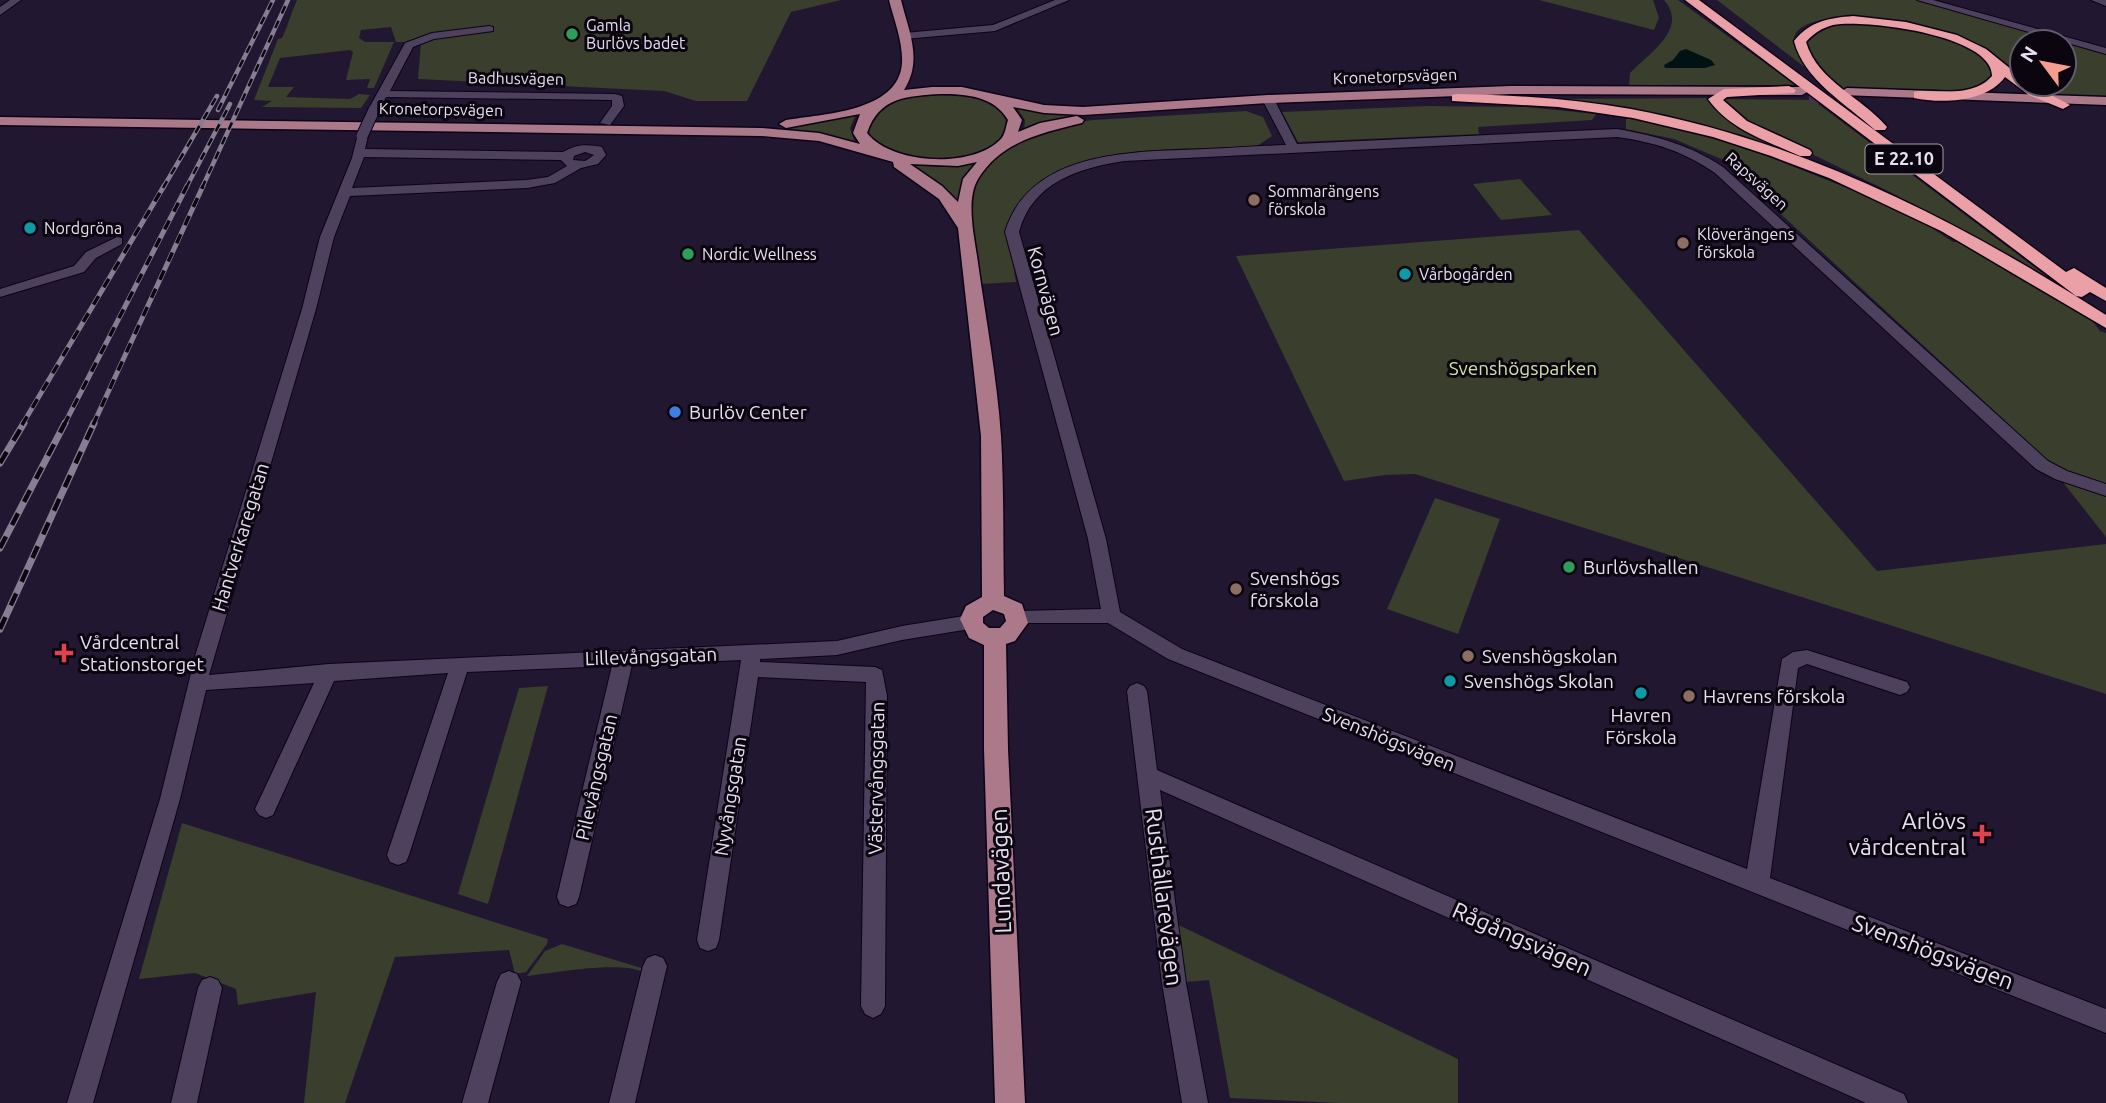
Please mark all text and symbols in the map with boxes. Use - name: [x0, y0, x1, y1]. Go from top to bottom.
- place label: Gamla Burlövs badet: [586, 16, 686, 52]
- marker: Gamla Burlövs badet: [564, 26, 580, 42]
- north arrow: [2008, 28, 2078, 98]
- text: N: [2015, 42, 2042, 66]
- street label: Kronetorpsvägen: [1333, 65, 1457, 87]
- street label: Badhusvägen: [468, 68, 564, 88]
- street label: Kronetorpsvägen: [379, 99, 503, 119]
- road number: E 22.10: [1866, 144, 1942, 174]
- street label: Rapsvägen: [1722, 148, 1792, 214]
- place label: Sommarängens förskola: [1268, 182, 1379, 218]
- marker: Sommarängens förskola: [1246, 192, 1262, 208]
- place label: Nordgröna: [44, 219, 122, 237]
- marker: Nordgröna: [22, 220, 38, 236]
- place label: Klöverängens förskola: [1697, 225, 1794, 261]
- marker: Klöverängens förskola: [1675, 235, 1691, 251]
- street label: Kornvägen: [1024, 244, 1068, 338]
- place label: Nordic Wellness: [702, 245, 817, 263]
- marker: Nordic Wellness: [680, 246, 696, 262]
- place label: Vårbogården: [1419, 265, 1513, 283]
- marker: Vårbogården: [1397, 266, 1413, 282]
- park label: Svenshögsparken: [1449, 357, 1597, 379]
- place label: Burlöv Center: [689, 401, 807, 423]
- marker: Burlöv Center: [667, 404, 683, 420]
- street label: Hantverkaregatan: [207, 460, 273, 614]
- place label: Burlövshallen: [1583, 556, 1699, 578]
- marker: Burlövshallen: [1561, 559, 1577, 575]
- place label: Svenshögs förskola: [1250, 567, 1340, 611]
- marker: Svenshögs förskola: [1228, 581, 1244, 597]
- place label: Vårdcentral Stationstorget: [80, 631, 205, 675]
- marker: Vårdcentral Stationstorget: [54, 643, 74, 663]
- street label: Lillevångsgatan: [584, 643, 718, 669]
- place label: Svenshögskolan: [1482, 645, 1618, 667]
- marker: Svenshögskolan: [1460, 648, 1476, 664]
- place label: Svenshögs Skolan: [1464, 670, 1614, 692]
- marker: Svenshögs Skolan: [1442, 673, 1458, 689]
- marker: Havren Förskola: [1633, 685, 1649, 701]
- place label: Havrens förskola: [1703, 685, 1845, 707]
- marker: Havrens förskola: [1681, 688, 1697, 704]
- street label: Västervångsgatan: [864, 701, 888, 855]
- street label: Svenshögsvägen: [1320, 702, 1458, 776]
- place label: Havren Förskola: [1605, 704, 1677, 748]
- street label: Pilevångsgatan: [571, 712, 621, 842]
- street label: Nyvångsgatan: [710, 735, 750, 857]
- street label: Rusthållarevägen: [1141, 807, 1188, 987]
- street label: Lundavägen: [986, 808, 1015, 934]
- place label: Arlövs vårdcentral: [1849, 808, 1966, 859]
- marker: Arlövs vårdcentral: [1972, 824, 1992, 844]
- street label: Rågångsvägen: [1449, 897, 1596, 980]
- street label: Svenshögsvägen: [1849, 909, 2017, 994]

